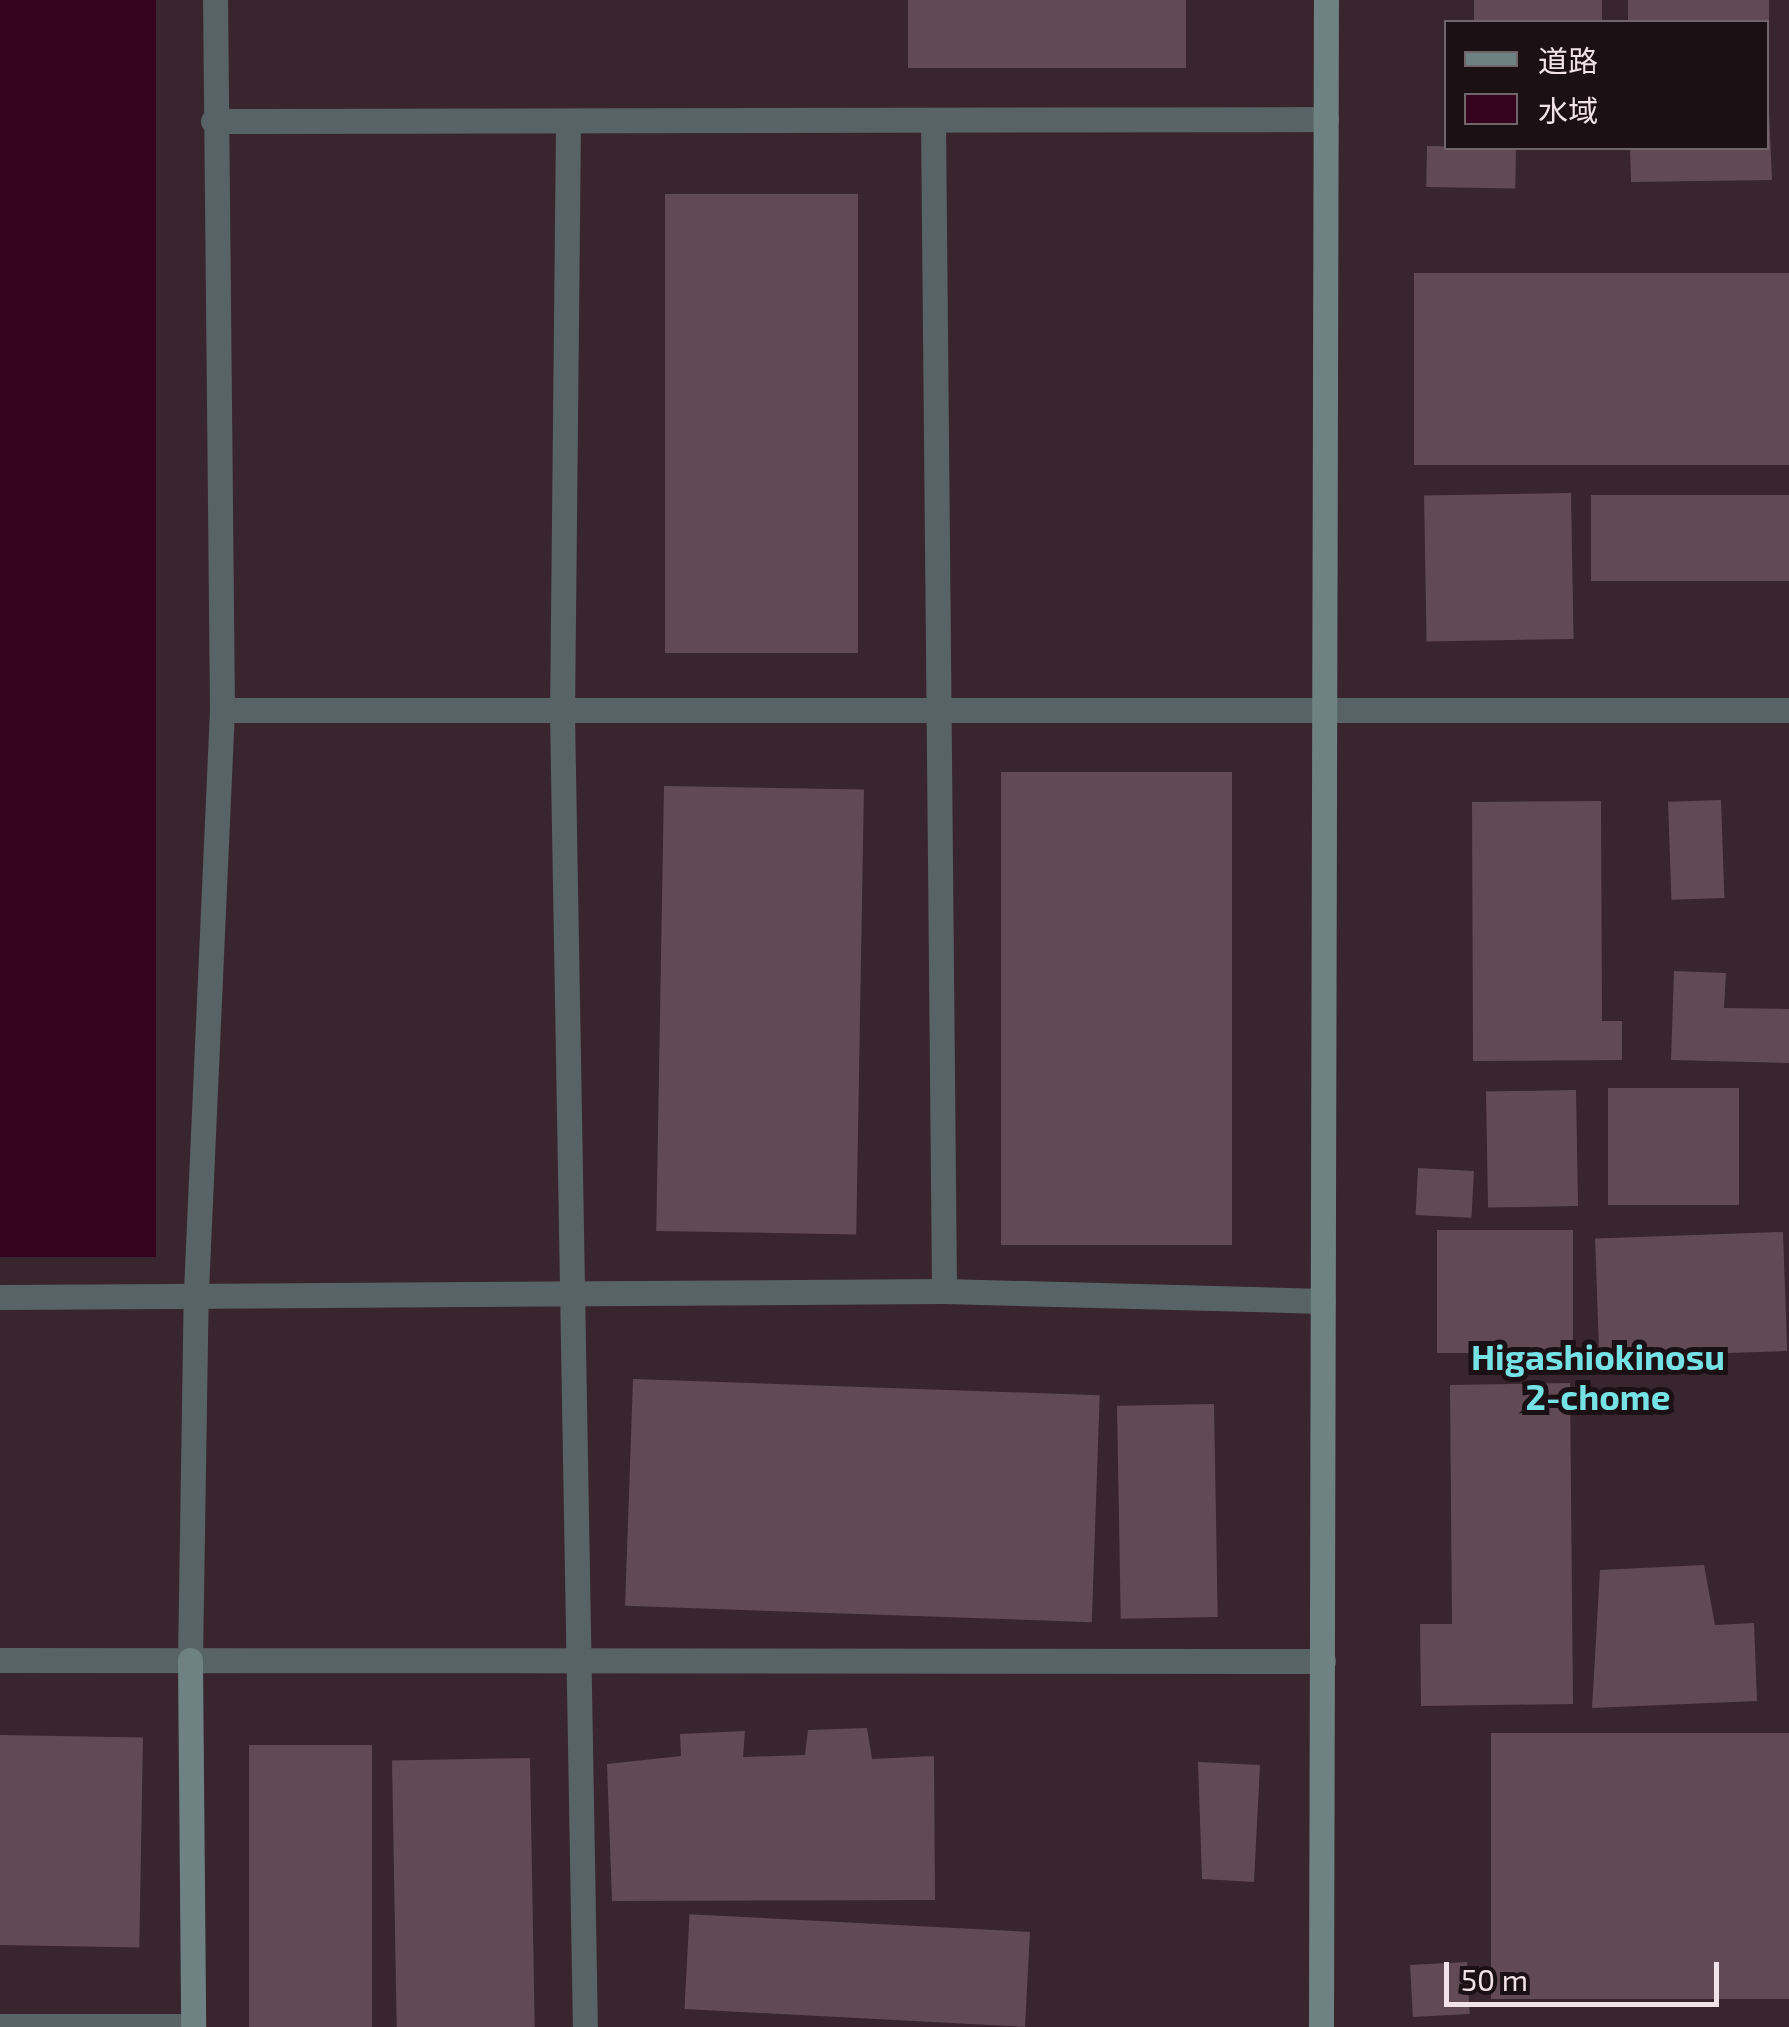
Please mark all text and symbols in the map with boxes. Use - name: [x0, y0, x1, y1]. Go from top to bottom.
- legend: [1444, 20, 1769, 150]
- text: 道路: [1538, 42, 1598, 78]
- text: 水域: [1538, 92, 1598, 128]
- district label: Higashiokinosu 2-chome: [1471, 1335, 1725, 1417]
- scale bar: [1449, 1942, 1724, 2004]
- text: 50 m: [1461, 1961, 1528, 1997]

